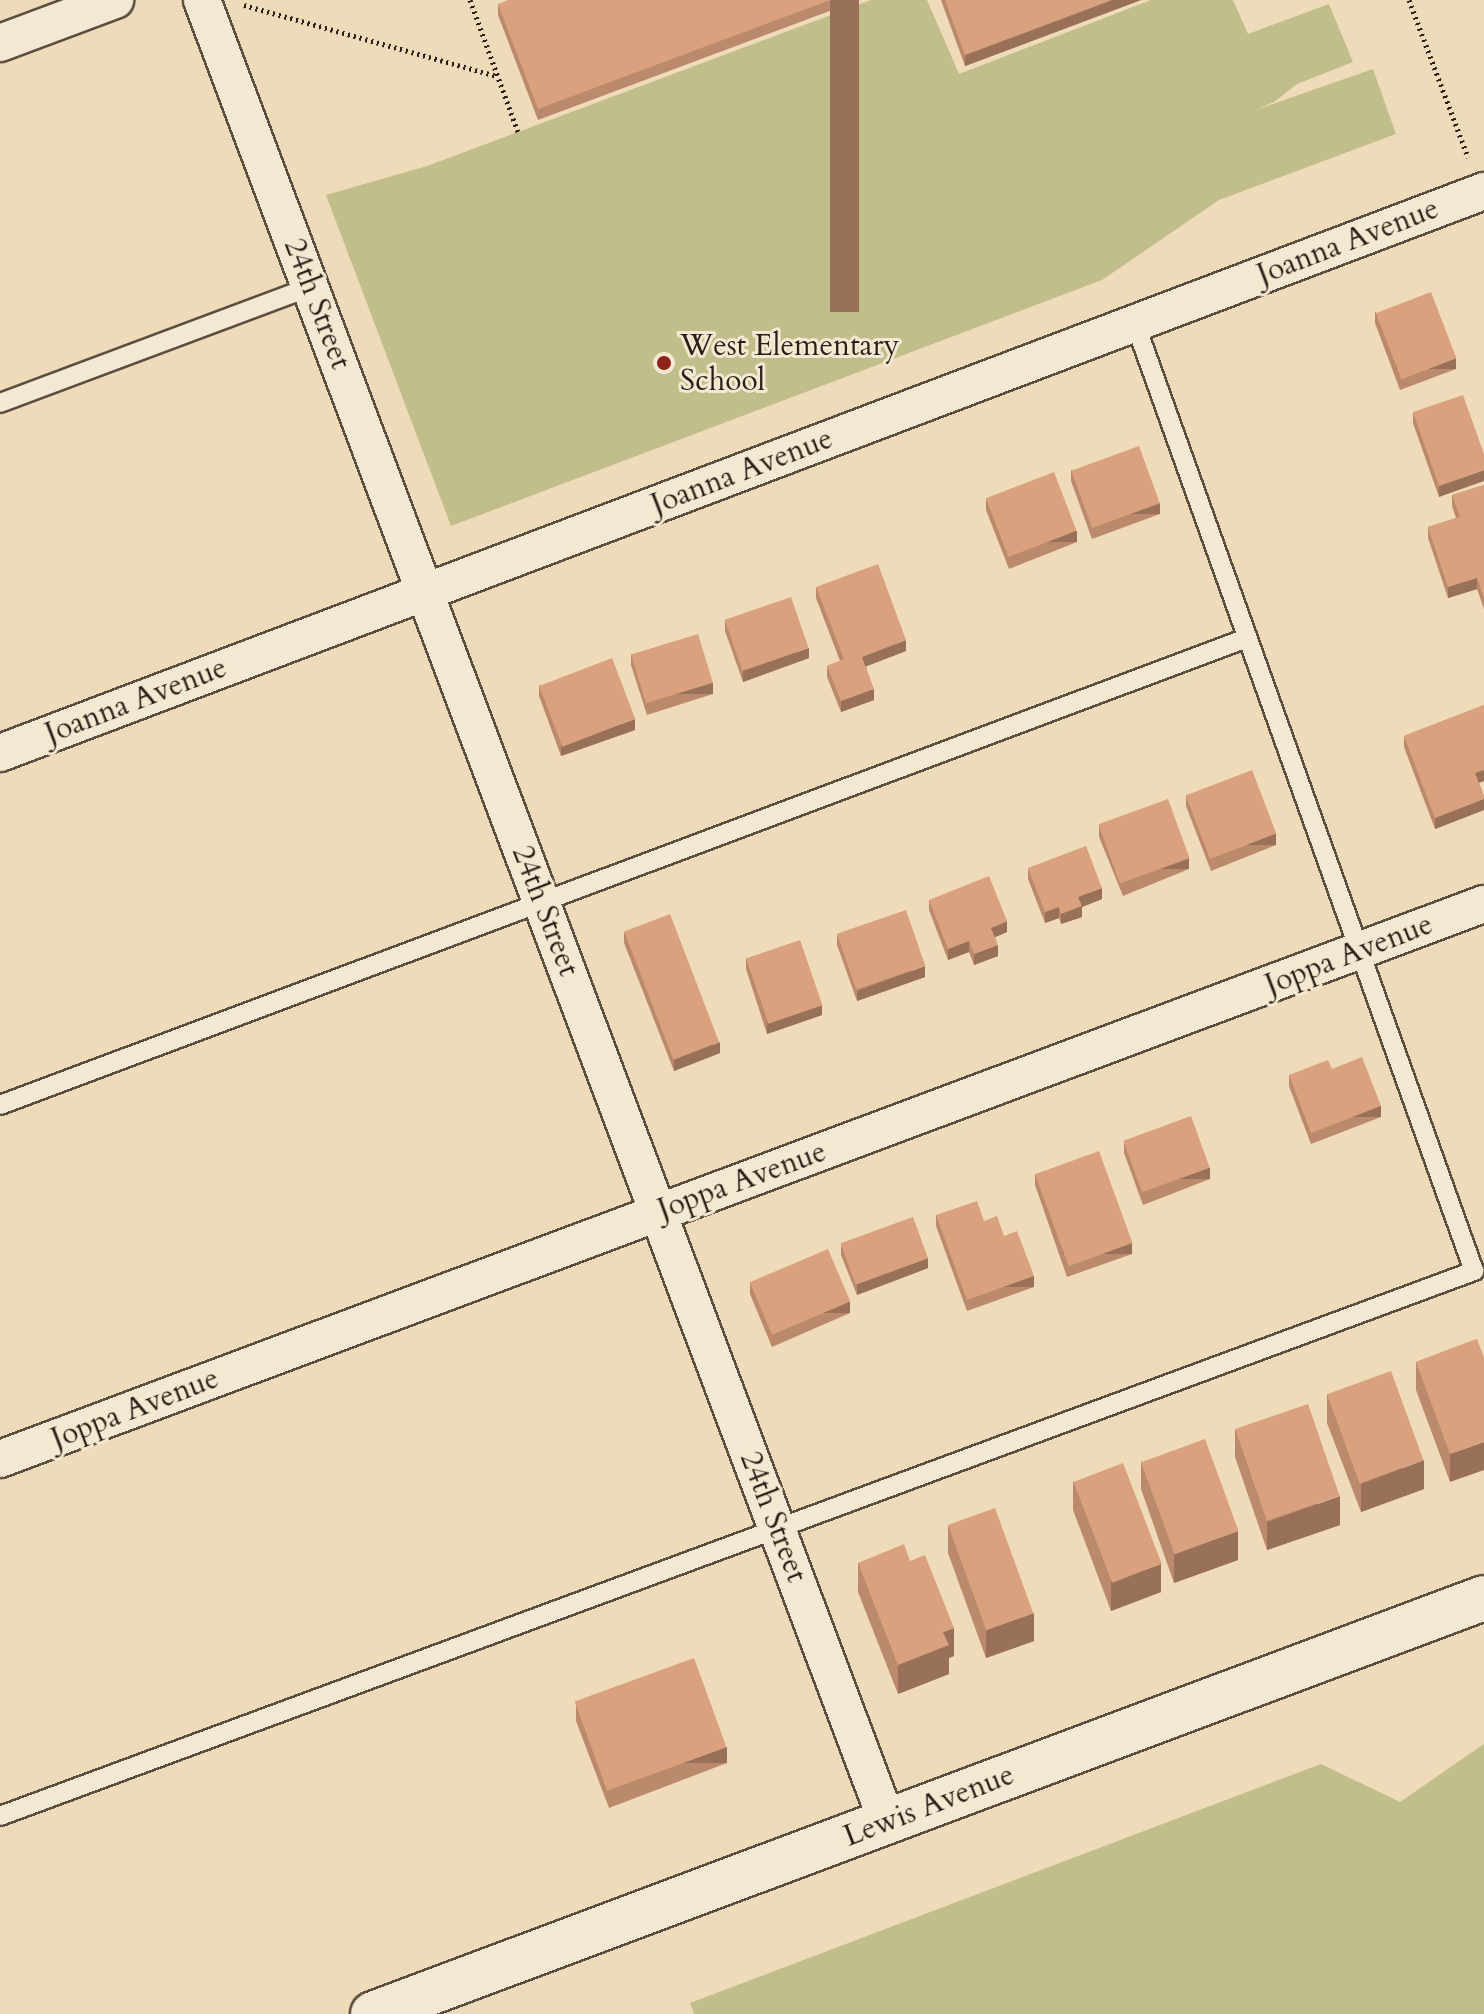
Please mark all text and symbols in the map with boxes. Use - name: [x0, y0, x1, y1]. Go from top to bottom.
- street label: Joanna Avenue: [1252, 191, 1444, 293]
- street label: 24th Street: [276, 234, 358, 374]
- place label: West Elementary School: [680, 328, 899, 398]
- marker: West Elementary School: [655, 354, 673, 372]
- street label: Joanna Avenue: [646, 421, 838, 523]
- street label: Joanna Avenue: [40, 650, 232, 752]
- street label: 24th Street: [504, 841, 586, 981]
- street label: Joppa Avenue: [1260, 907, 1438, 1003]
- street label: Joppa Avenue: [653, 1134, 831, 1228]
- street label: Joppa Avenue: [46, 1361, 224, 1457]
- street label: 24th Street: [732, 1447, 814, 1587]
- street label: Lewis Avenue: [839, 1757, 1019, 1855]

